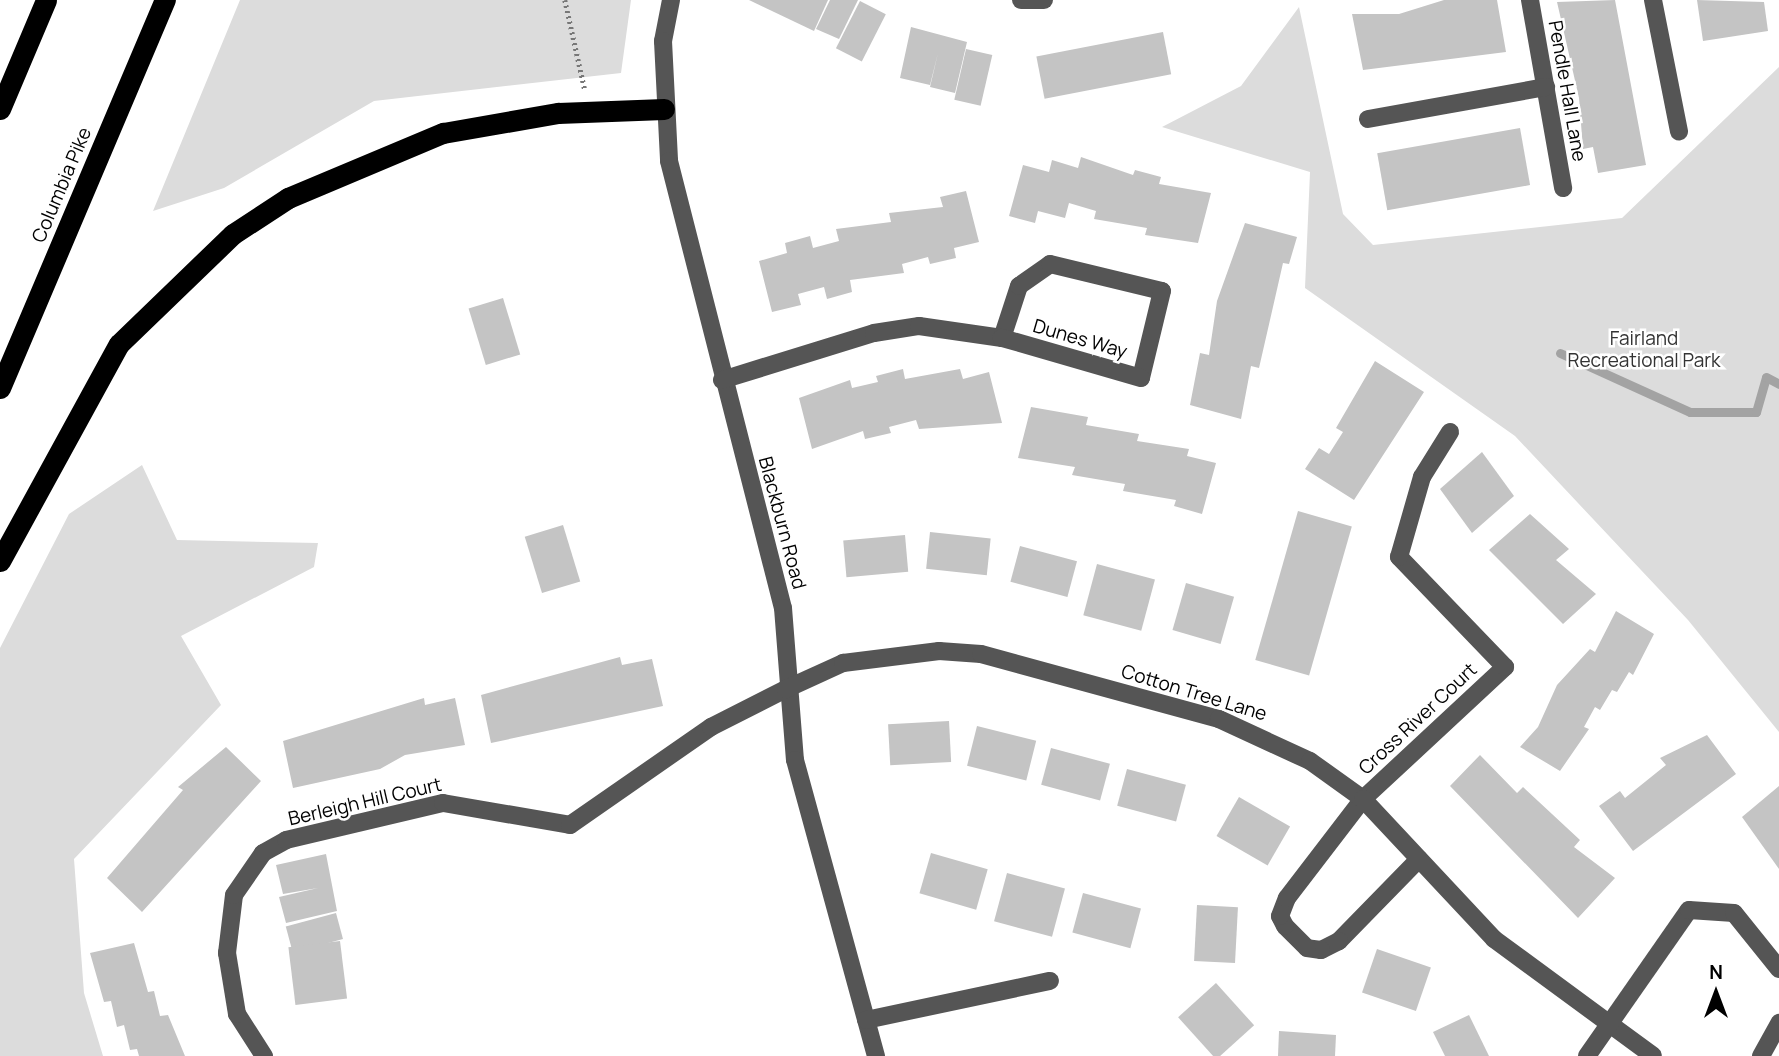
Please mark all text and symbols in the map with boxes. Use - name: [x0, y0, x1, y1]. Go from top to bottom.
- street label: Pendle Hall Lane: [1543, 19, 1591, 163]
- street label: Columbia Pike: [27, 124, 97, 246]
- street label: Dunes Way: [1030, 315, 1130, 363]
- park label: Fairland Recreational Park: [1568, 328, 1720, 372]
- street label: Blackburn Road: [753, 454, 811, 592]
- street label: Cross River Court: [1354, 658, 1482, 780]
- street label: Cotton Tree Lane: [1119, 660, 1269, 726]
- street label: Berleigh Hill Court: [286, 773, 444, 831]
- north arrow: [1681, 958, 1751, 1028]
- text: N: [1709, 959, 1723, 985]

